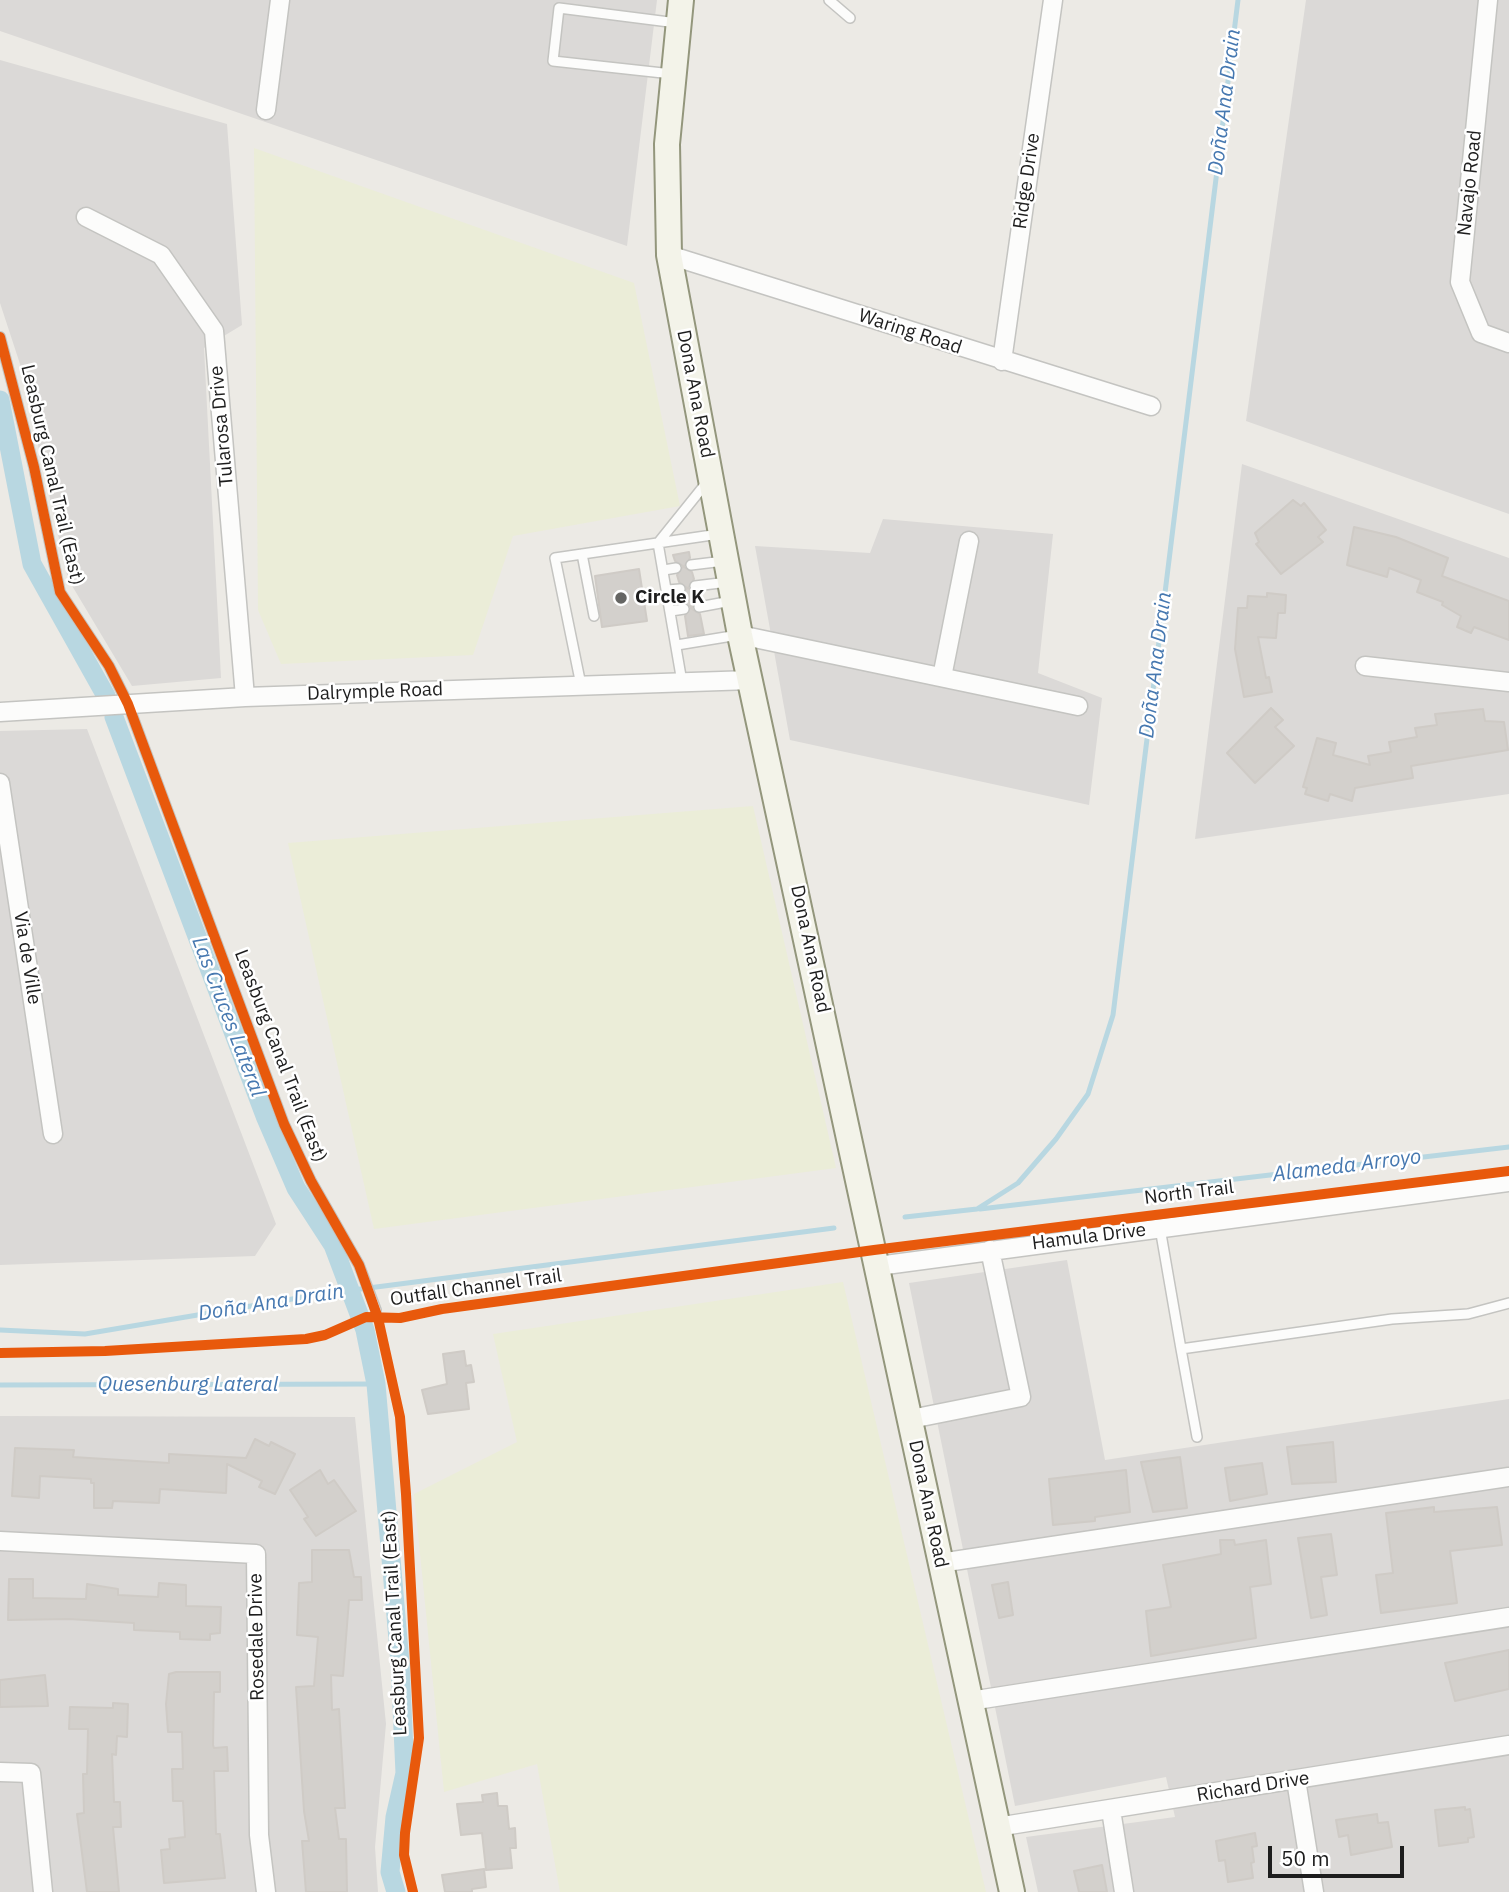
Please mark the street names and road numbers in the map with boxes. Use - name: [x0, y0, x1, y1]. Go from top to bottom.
- street label: Navajo Road: [1453, 129, 1487, 237]
- street label: Ridge Drive: [1009, 131, 1045, 231]
- street label: Waring Road: [855, 305, 965, 359]
- street label: Dona Ana Road: [671, 328, 719, 460]
- street label: Leasburg Canal Trail (East): [15, 362, 89, 588]
- street label: Tularosa Drive: [205, 364, 239, 488]
- street label: Dalrymple Road: [307, 678, 443, 706]
- street label: Dona Ana Road: [785, 883, 835, 1015]
- street label: Via de Ville: [8, 910, 46, 1006]
- street label: Leasburg Canal Trail (East): [229, 947, 331, 1165]
- street label: North Trail: [1143, 1176, 1235, 1210]
- street label: Hamula Drive: [1031, 1219, 1147, 1255]
- street label: Outfall Channel Trail: [389, 1265, 563, 1311]
- street label: Dona Ana Road: [903, 1438, 953, 1570]
- street label: Leasburg Canal Trail (East): [378, 1510, 412, 1736]
- street label: Rosedale Drive: [244, 1573, 270, 1701]
- street label: Richard Drive: [1195, 1767, 1311, 1807]

